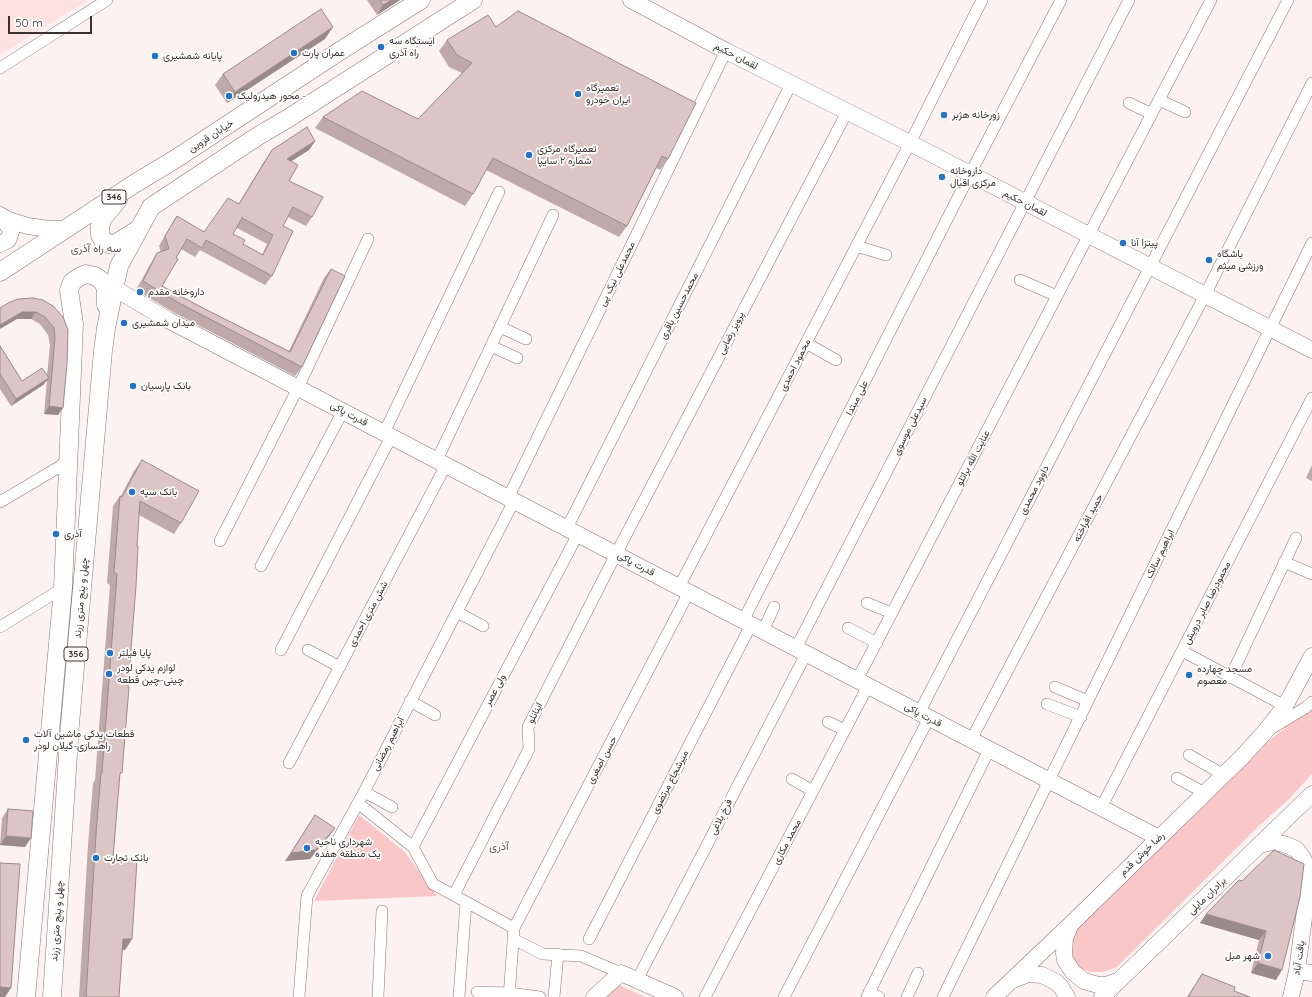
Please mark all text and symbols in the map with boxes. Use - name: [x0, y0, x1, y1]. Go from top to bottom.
- scale bar: [10, 8, 94, 34]
- text: 50 m: [15, 15, 43, 30]
- place label: ایستگاه سه راه آذری: [389, 35, 435, 58]
- street label: لقمان حکیم: [712, 40, 760, 72]
- marker: ایستگاه سه راه آذری: [376, 42, 386, 52]
- place label: عمران پارت: [302, 47, 345, 59]
- marker: عمران پارت: [289, 48, 299, 58]
- place label: پایانه شمشیری: [163, 50, 222, 62]
- marker: پایانه شمشیری: [150, 51, 160, 61]
- place label: تعمیرگاه ایران خودرو: [586, 82, 630, 106]
- marker: تعمیرگاه ایران خودرو: [573, 89, 583, 99]
- place label: محور هیدرولیک -: [237, 90, 306, 102]
- marker: محور هیدرولیک -: [224, 91, 234, 101]
- place label: زورخانه هژبر: [952, 109, 1000, 121]
- marker: زورخانه هژبر: [939, 110, 949, 120]
- street label: خیابان قزوین: [186, 117, 236, 155]
- place label: تعمیرگاه مرکزی شماره ۲ سایپا: [537, 143, 596, 166]
- marker: تعمیرگاه مرکزی شماره ۲ سایپا: [524, 150, 534, 160]
- place label: داروخانه مرکزی اقبال: [950, 165, 996, 188]
- marker: داروخانه مرکزی اقبال: [937, 172, 947, 182]
- street label: لقمان حکیم: [1001, 187, 1049, 219]
- road number: 346: [102, 190, 126, 204]
- place label: پیتزا آنا: [1131, 237, 1158, 249]
- marker: پیتزا آنا: [1118, 238, 1128, 248]
- street label: محمدعلی نیک پی: [596, 240, 638, 308]
- district label: سه راه آذری: [71, 242, 121, 256]
- place label: باشگاه ورزشی میثم: [1217, 248, 1263, 272]
- marker: باشگاه ورزشی میثم: [1204, 255, 1214, 265]
- street label: محمدحسین باقری: [657, 271, 701, 341]
- place label: داروخانه مقدم: [148, 286, 204, 298]
- marker: داروخانه مقدم: [135, 287, 145, 297]
- street label: پرویز رضایی: [715, 310, 747, 356]
- place label: میدان شمشیری: [132, 317, 195, 329]
- marker: میدان شمشیری: [119, 318, 129, 328]
- street label: محمود احمدی: [777, 337, 813, 393]
- street label: علی مبتدا: [843, 379, 871, 417]
- place label: بانک پارسیان: [141, 380, 191, 392]
- marker: بانک پارسیان: [128, 381, 138, 391]
- street label: سیدعلی موسوی: [890, 395, 930, 457]
- street label: قدرت پاکی: [328, 399, 370, 429]
- street label: عنایت الله براتلو: [953, 428, 993, 488]
- street label: داوود محمدی: [1016, 463, 1052, 517]
- place label: بانک سپه: [140, 486, 177, 498]
- marker: بانک سپه: [127, 487, 137, 497]
- street label: حمید افراخته: [1070, 492, 1106, 544]
- street label: ابراهیم سالک: [1143, 527, 1177, 581]
- place label: آذری: [64, 528, 82, 540]
- marker: آذری: [51, 529, 61, 539]
- street label: قدرت پاکی: [615, 549, 657, 579]
- street label: چهل و پنج متری زرند: [71, 557, 91, 639]
- street label: محمودرضا صابر درویش: [1181, 559, 1233, 647]
- street label: شش متری احمدی: [346, 579, 390, 649]
- road number: 356: [64, 647, 88, 661]
- place label: پایا فیلتر: [118, 647, 151, 659]
- marker: پایا فیلتر: [105, 648, 115, 658]
- place label: لوازم یدکی لودر چینی-چین قطعه: [117, 662, 184, 686]
- place label: مسجد چهارده معصوم: [1197, 663, 1252, 686]
- marker: لوازم یدکی لودر چینی-چین قطعه: [104, 669, 114, 679]
- marker: مسجد چهارده معصوم: [1184, 670, 1194, 680]
- street label: ولی عصر: [482, 672, 508, 708]
- street label: قدرت پاکی: [902, 700, 944, 730]
- street label: اینانلو: [525, 701, 545, 725]
- street label: ابراهیم رمضانی: [369, 715, 407, 773]
- place label: قطعات یدکی ماشین آلات راهسازی-گیلان لودر: [34, 728, 134, 752]
- street label: حسن اصغری: [584, 734, 620, 786]
- marker: قطعات یدکی ماشین آلات راهسازی-گیلان لودر: [21, 735, 31, 745]
- street label: میرشجاع مرتضوی: [649, 748, 691, 816]
- street label: فرخ بلاغی: [707, 797, 735, 837]
- street label: محمد مکاری: [770, 817, 804, 867]
- street label: رضا خوش قدم: [1117, 830, 1167, 878]
- place label: شهرداری ناحیه یک منطقه هفده: [315, 836, 381, 860]
- district label: آذری: [489, 840, 509, 854]
- marker: شهرداری ناحیه یک منطقه هفده: [302, 843, 312, 853]
- place label: بانک تجارت: [104, 852, 148, 864]
- marker: بانک تجارت: [91, 853, 101, 863]
- street label: برادران مایلی: [1185, 875, 1229, 917]
- street label: چهل و پنج متری زرند: [48, 880, 66, 962]
- street label: یافت آباد: [1290, 940, 1308, 976]
- place label: شهر مبل: [1225, 950, 1260, 962]
- marker: شهر مبل: [1263, 951, 1273, 961]

